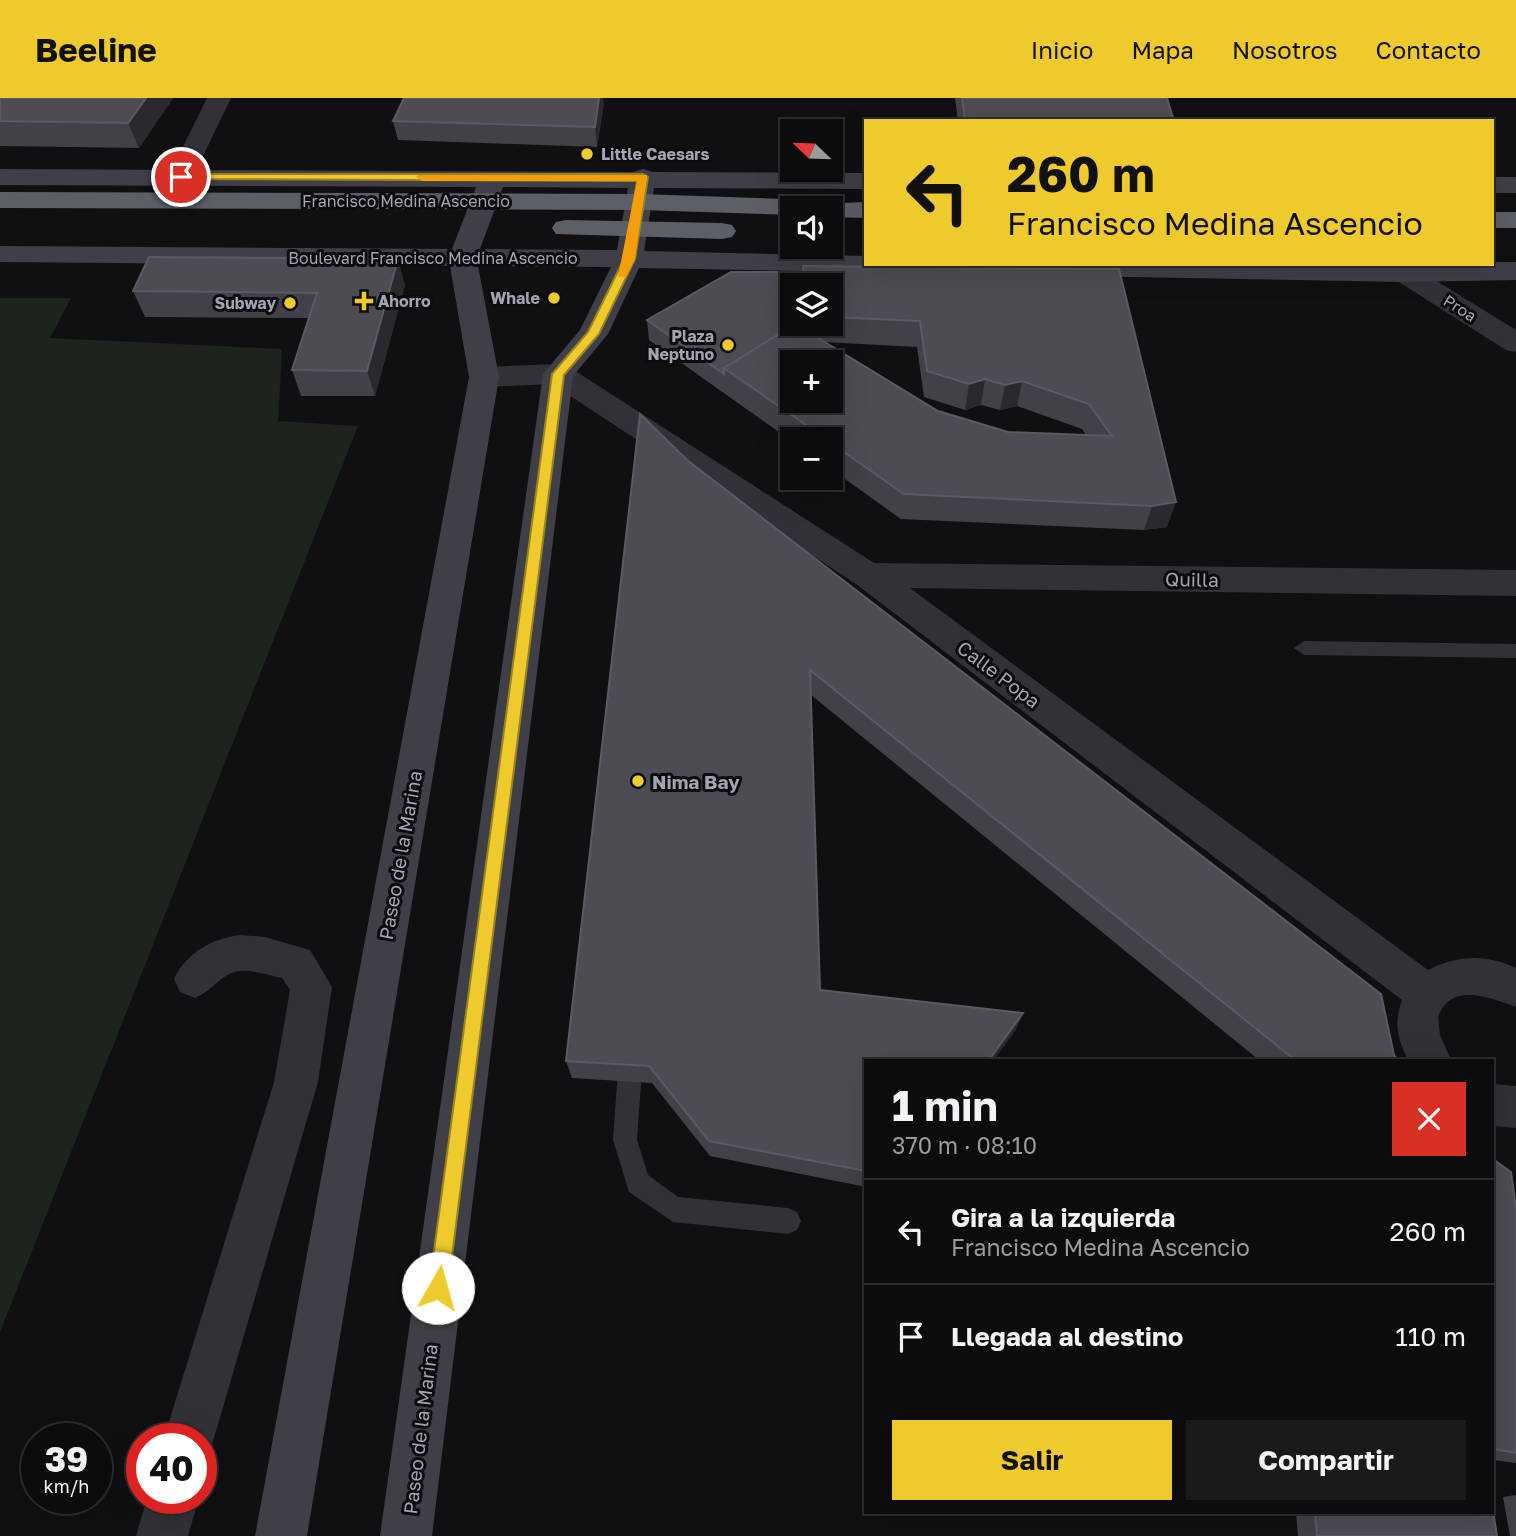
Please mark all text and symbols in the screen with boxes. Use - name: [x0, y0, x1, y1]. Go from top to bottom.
- text: Beeline: [35, 30, 157, 69]
- text: Inicio: [1031, 35, 1093, 64]
- text: Mapa: [1131, 35, 1194, 64]
- text: Nosotros: [1232, 35, 1338, 64]
- text: Contacto: [1376, 35, 1481, 64]
- north arrow: [780, 119, 844, 182]
- map controls: [780, 119, 843, 490]
- place label: Little Caesars: [601, 144, 709, 164]
- text: 260 m: [1007, 144, 1155, 203]
- marker: Little Caesars: [579, 146, 595, 162]
- pin: [151, 147, 211, 207]
- icon: left: [892, 147, 983, 238]
- icon: arrive: [162, 158, 200, 196]
- street label: Francisco Medina Ascencio: [302, 191, 510, 211]
- button: sound: [780, 196, 843, 259]
- text: Francisco Medina Ascencio: [1007, 204, 1423, 242]
- street label: Boulevard Francisco Medina Ascencio: [288, 248, 578, 268]
- button: layers: [780, 273, 843, 336]
- place label: Whale: [490, 288, 540, 308]
- marker: Whale: [546, 290, 562, 306]
- street label: Proa: [1440, 290, 1480, 326]
- place label: Ahorro: [378, 291, 431, 311]
- place label: Subway: [214, 293, 276, 313]
- marker: Ahorro: [356, 293, 372, 309]
- marker: Subway: [282, 295, 298, 311]
- place label: Plaza Neptuno: [647, 326, 714, 364]
- marker: Plaza Neptuno: [720, 337, 736, 353]
- button: +: [780, 350, 843, 413]
- button: −: [780, 427, 843, 490]
- street label: Quilla: [1165, 567, 1219, 591]
- street label: Calle Popa: [953, 635, 1045, 713]
- street label: Paseo de la Marina: [374, 769, 426, 941]
- place label: Nima Bay: [652, 770, 740, 793]
- marker: Nima Bay: [630, 773, 646, 789]
- text: 1 min: [892, 1080, 998, 1130]
- button: close: [1392, 1082, 1466, 1156]
- text: 370 m · 08:10: [892, 1131, 1037, 1159]
- text: Gira a la izquierda: [951, 1202, 1175, 1233]
- icon: left: [892, 1213, 930, 1251]
- text: 260 m: [1390, 1216, 1466, 1247]
- text: Francisco Medina Ascencio: [951, 1233, 1250, 1261]
- position arrow: [401, 1251, 475, 1325]
- icon: arrive: [892, 1318, 930, 1356]
- text: Llegada al destino: [951, 1321, 1183, 1352]
- text: 110 m: [1395, 1321, 1466, 1352]
- street label: Paseo de la Marina: [398, 1343, 442, 1515]
- button: Salir: [892, 1420, 1172, 1500]
- button: Compartir: [1186, 1420, 1466, 1500]
- speed limit sign: 40: [126, 1423, 217, 1514]
- text: 39: [45, 1438, 88, 1480]
- text: km/h: [44, 1475, 89, 1497]

